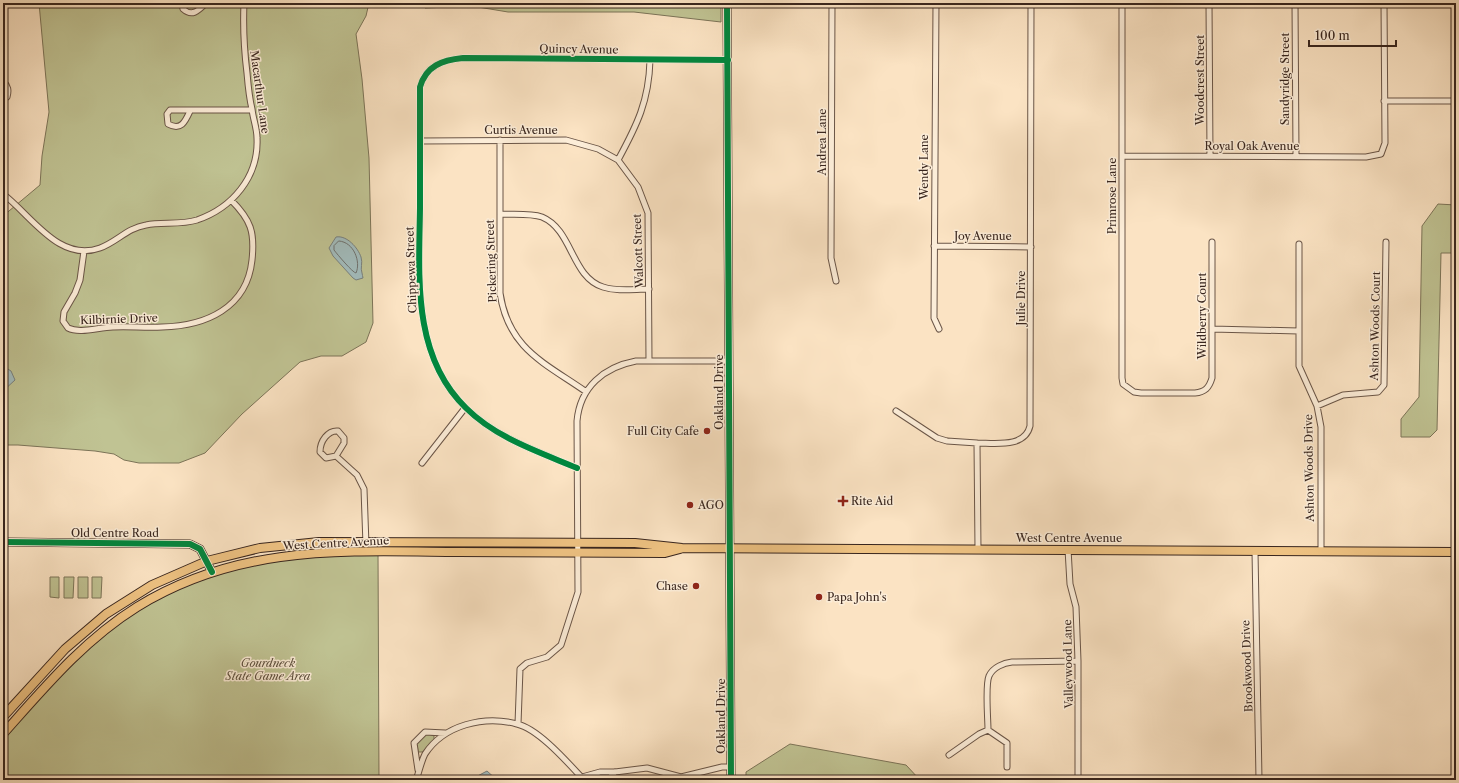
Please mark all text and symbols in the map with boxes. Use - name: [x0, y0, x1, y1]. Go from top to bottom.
- scale bar: [1309, 22, 1396, 48]
- text: 100 m: [1315, 28, 1350, 43]
- street label: Sandyridge Street: [1278, 33, 1292, 125]
- street label: Woodcrest Street: [1193, 35, 1207, 126]
- street label: Quincy Avenue: [539, 41, 619, 57]
- street label: Macarthur Lane: [247, 49, 273, 135]
- street label: Andrea Lane: [815, 108, 829, 177]
- street label: Curtis Avenue: [484, 123, 558, 137]
- street label: Wendy Lane: [917, 134, 931, 201]
- street label: Royal Oak Avenue: [1205, 139, 1299, 153]
- street label: Primrose Lane: [1105, 158, 1119, 234]
- street label: Walcott Street: [630, 213, 646, 289]
- street label: Pickering Street: [483, 219, 499, 303]
- street label: Chippewa Street: [402, 226, 420, 314]
- street label: Joy Avenue: [952, 229, 1012, 243]
- street label: Julie Drive: [1014, 271, 1028, 327]
- street label: Ashton Woods Court: [1367, 271, 1383, 382]
- street label: Wildberry Court: [1195, 273, 1209, 360]
- street label: Kilbirnie Drive: [80, 311, 158, 327]
- street label: Oakland Drive: [712, 354, 726, 430]
- street label: Ashton Woods Drive: [1301, 414, 1317, 523]
- place label: Full City Cafe: [627, 424, 699, 438]
- marker: Full City Cafe: [702, 426, 712, 436]
- place label: Rite Aid: [851, 494, 893, 508]
- marker: Rite Aid: [838, 496, 848, 506]
- place label: AGO: [697, 498, 724, 512]
- marker: AGO: [685, 500, 695, 510]
- street label: Old Centre Road: [71, 526, 159, 540]
- street label: West Centre Avenue: [1015, 531, 1122, 545]
- street label: West Centre Avenue: [281, 533, 390, 553]
- place label: Chase: [656, 579, 688, 593]
- marker: Chase: [691, 581, 701, 591]
- place label: Papa John's: [827, 590, 887, 604]
- marker: Papa John's: [814, 592, 824, 602]
- street label: Valleywood Lane: [1060, 619, 1076, 710]
- street label: Brookwood Drive: [1238, 620, 1256, 712]
- park label: Gourdneck State Game Area: [225, 656, 311, 683]
- street label: Oakland Drive: [714, 678, 728, 754]

